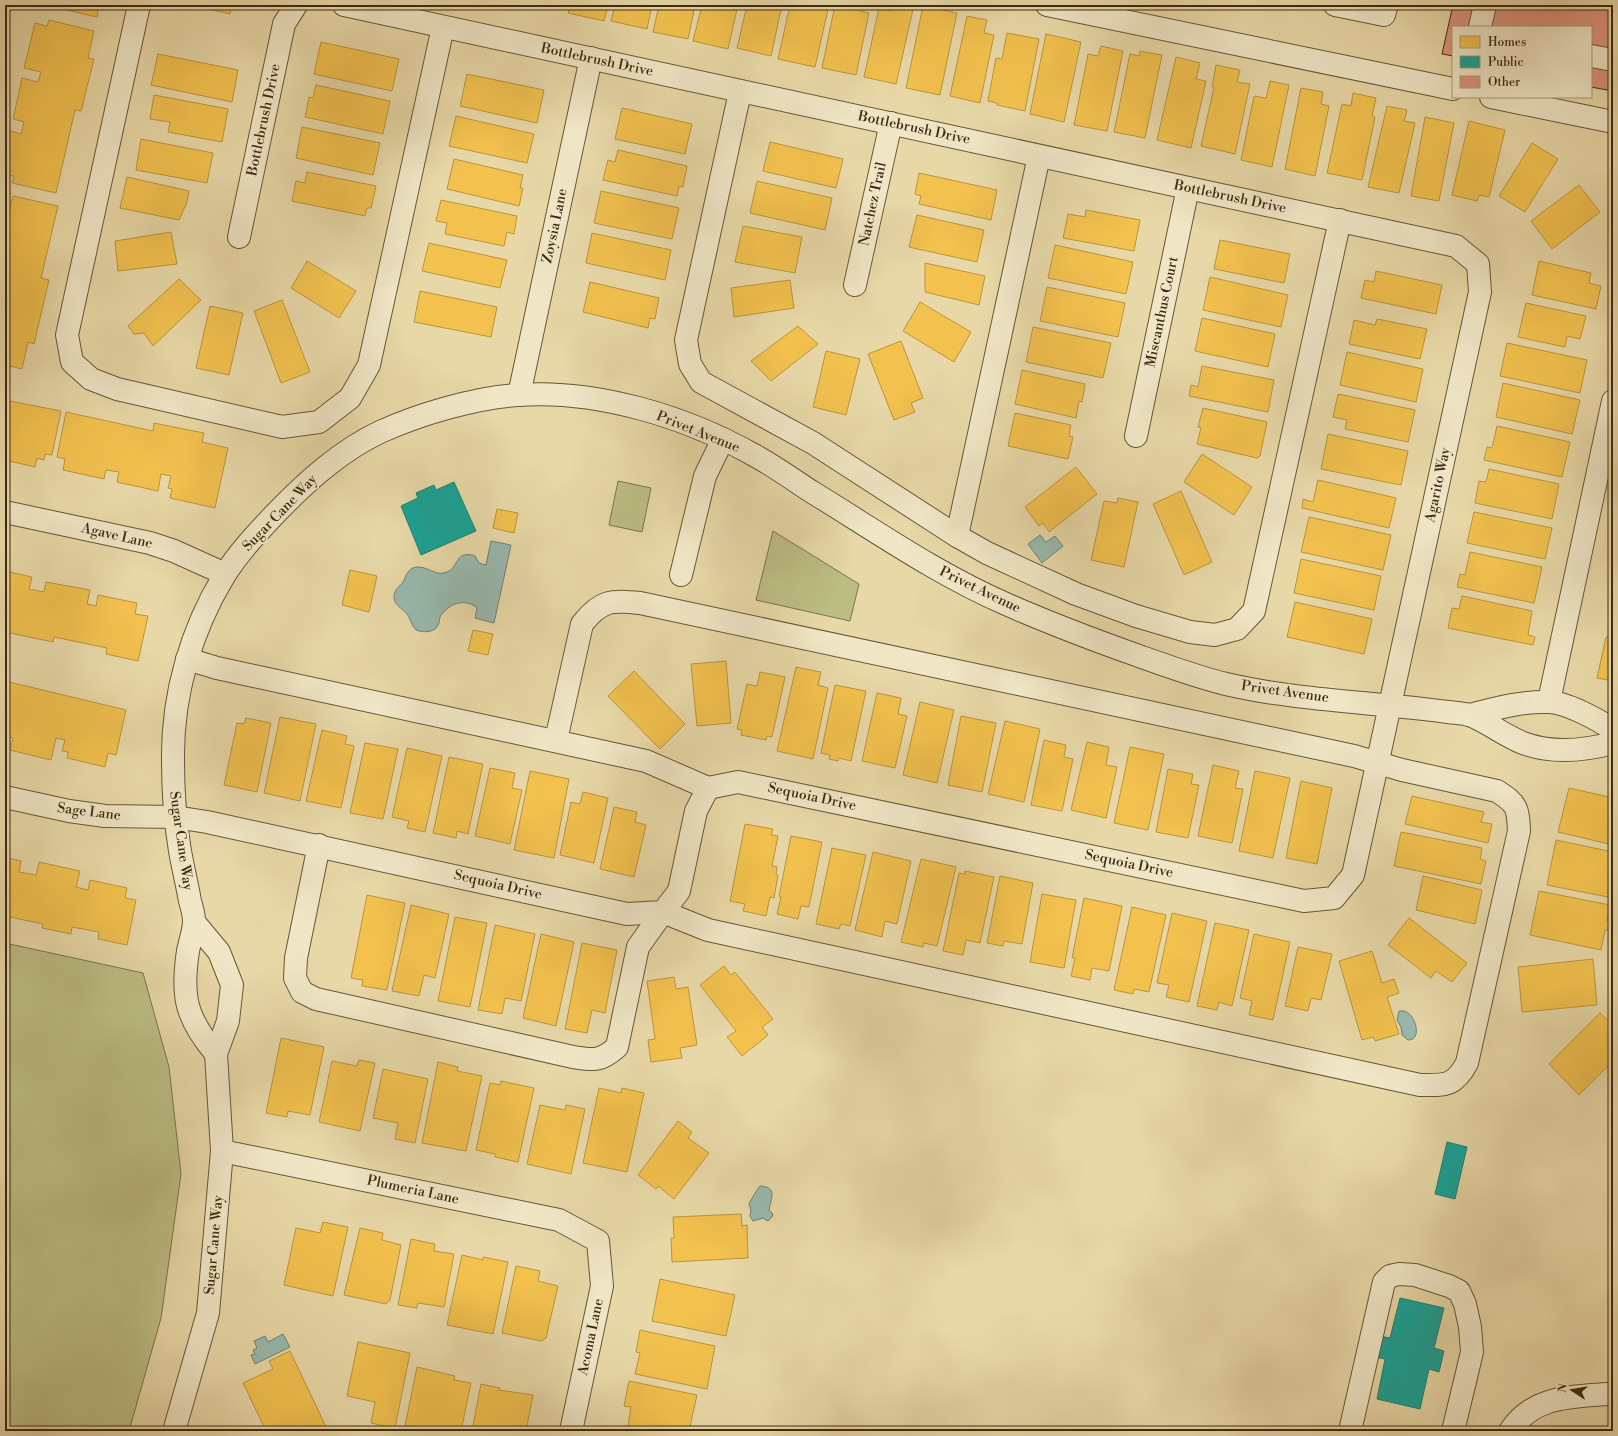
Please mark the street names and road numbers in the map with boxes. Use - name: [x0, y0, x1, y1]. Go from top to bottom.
- street label: Bottlebrush Drive: [538, 39, 655, 81]
- street label: Bottlebrush Drive: [243, 62, 285, 179]
- street label: Bottlebrush Drive: [855, 107, 972, 149]
- street label: Natchez Trail: [855, 160, 891, 248]
- street label: Bottlebrush Drive: [1171, 176, 1288, 218]
- street label: Zoysia Lane: [538, 187, 572, 265]
- street label: Miscanthus Court: [1141, 255, 1183, 369]
- street label: Privet Avenue: [654, 407, 742, 457]
- street label: Agarito Way: [1421, 446, 1455, 525]
- street label: Sugar Cane Way: [239, 471, 321, 555]
- street label: Agave Lane: [79, 519, 154, 553]
- street label: Privet Avenue: [936, 563, 1024, 617]
- street label: Privet Avenue: [1240, 677, 1330, 707]
- street label: Sequoia Drive: [766, 779, 858, 815]
- street label: Sugar Cane Way: [165, 790, 197, 892]
- street label: Sage Lane: [56, 799, 122, 825]
- street label: Sequoia Drive: [1083, 846, 1175, 882]
- street label: Sequoia Drive: [452, 866, 544, 904]
- street label: Plumeria Lane: [365, 1171, 461, 1209]
- street label: Sugar Cane Way: [201, 1194, 227, 1296]
- street label: Acoma Lane: [574, 1297, 608, 1378]

